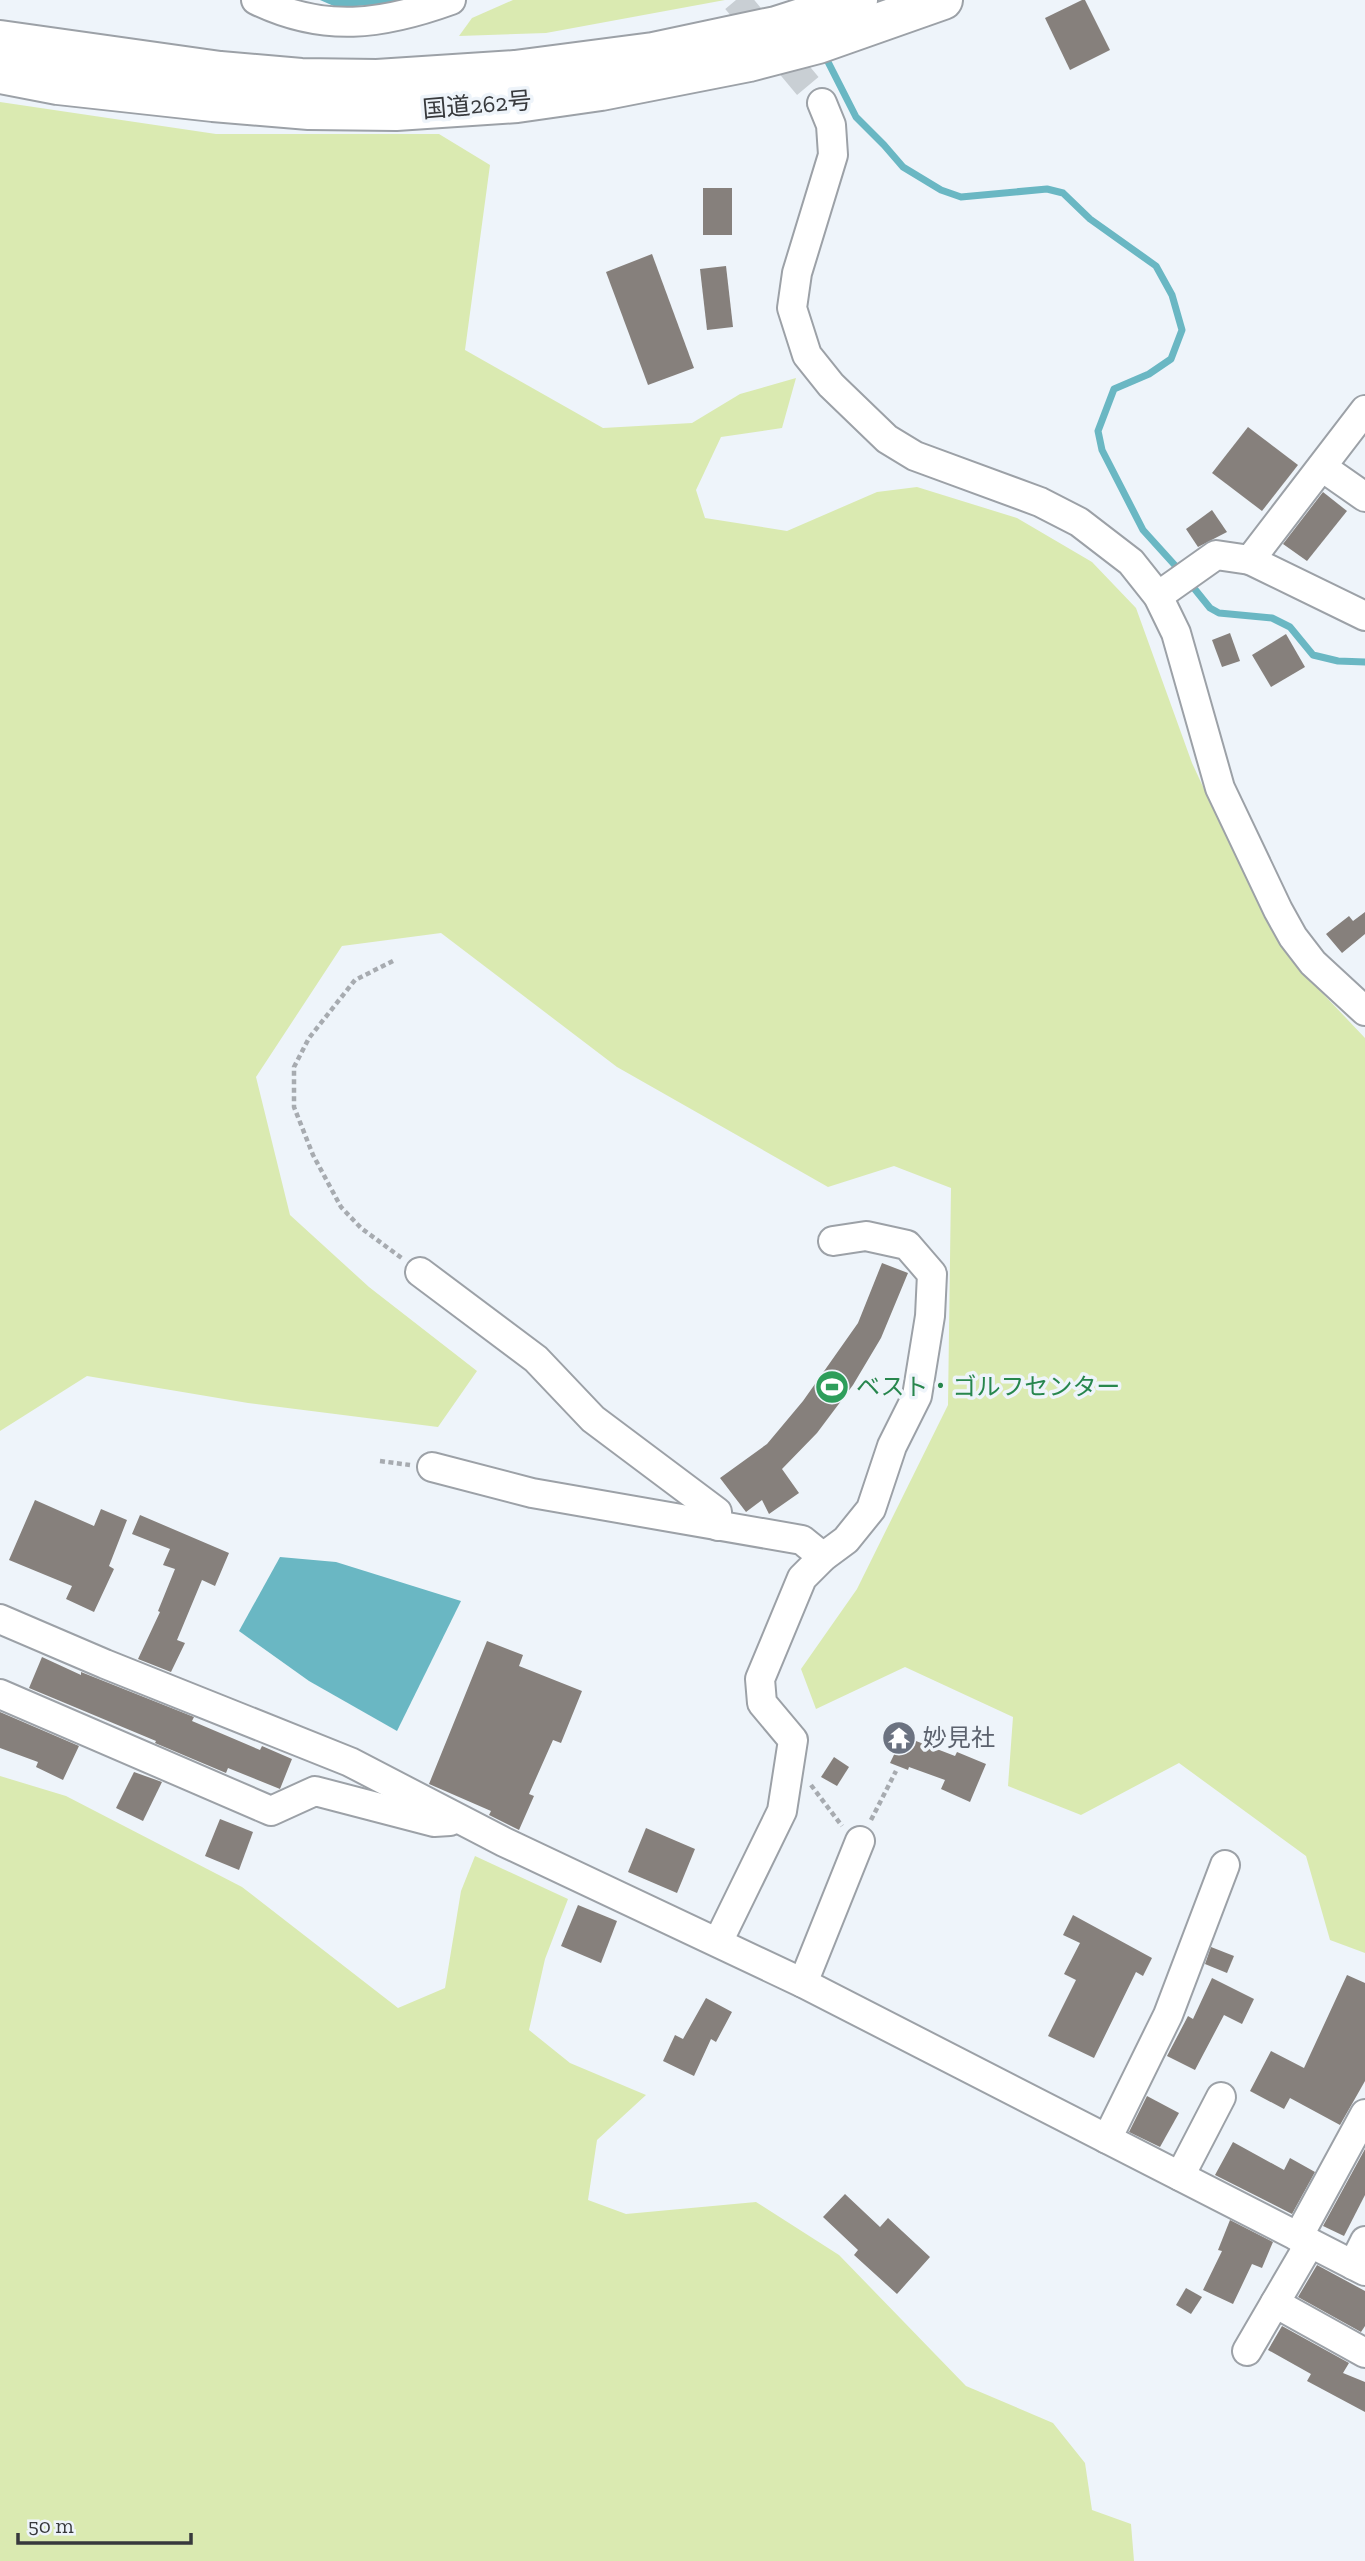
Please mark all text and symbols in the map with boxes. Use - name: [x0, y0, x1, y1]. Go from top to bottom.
- street label: 国道262号: [421, 85, 533, 124]
- sports icon: ベスト・ゴルフセンター: [813, 1368, 851, 1406]
- place label: ベスト・ゴルフセンター: [856, 1372, 1120, 1401]
- temple icon: 妙見社: [880, 1719, 918, 1757]
- place label: 妙見社: [923, 1723, 995, 1752]
- scale bar: [18, 2502, 191, 2546]
- text: 50 m: [28, 2513, 74, 2538]

